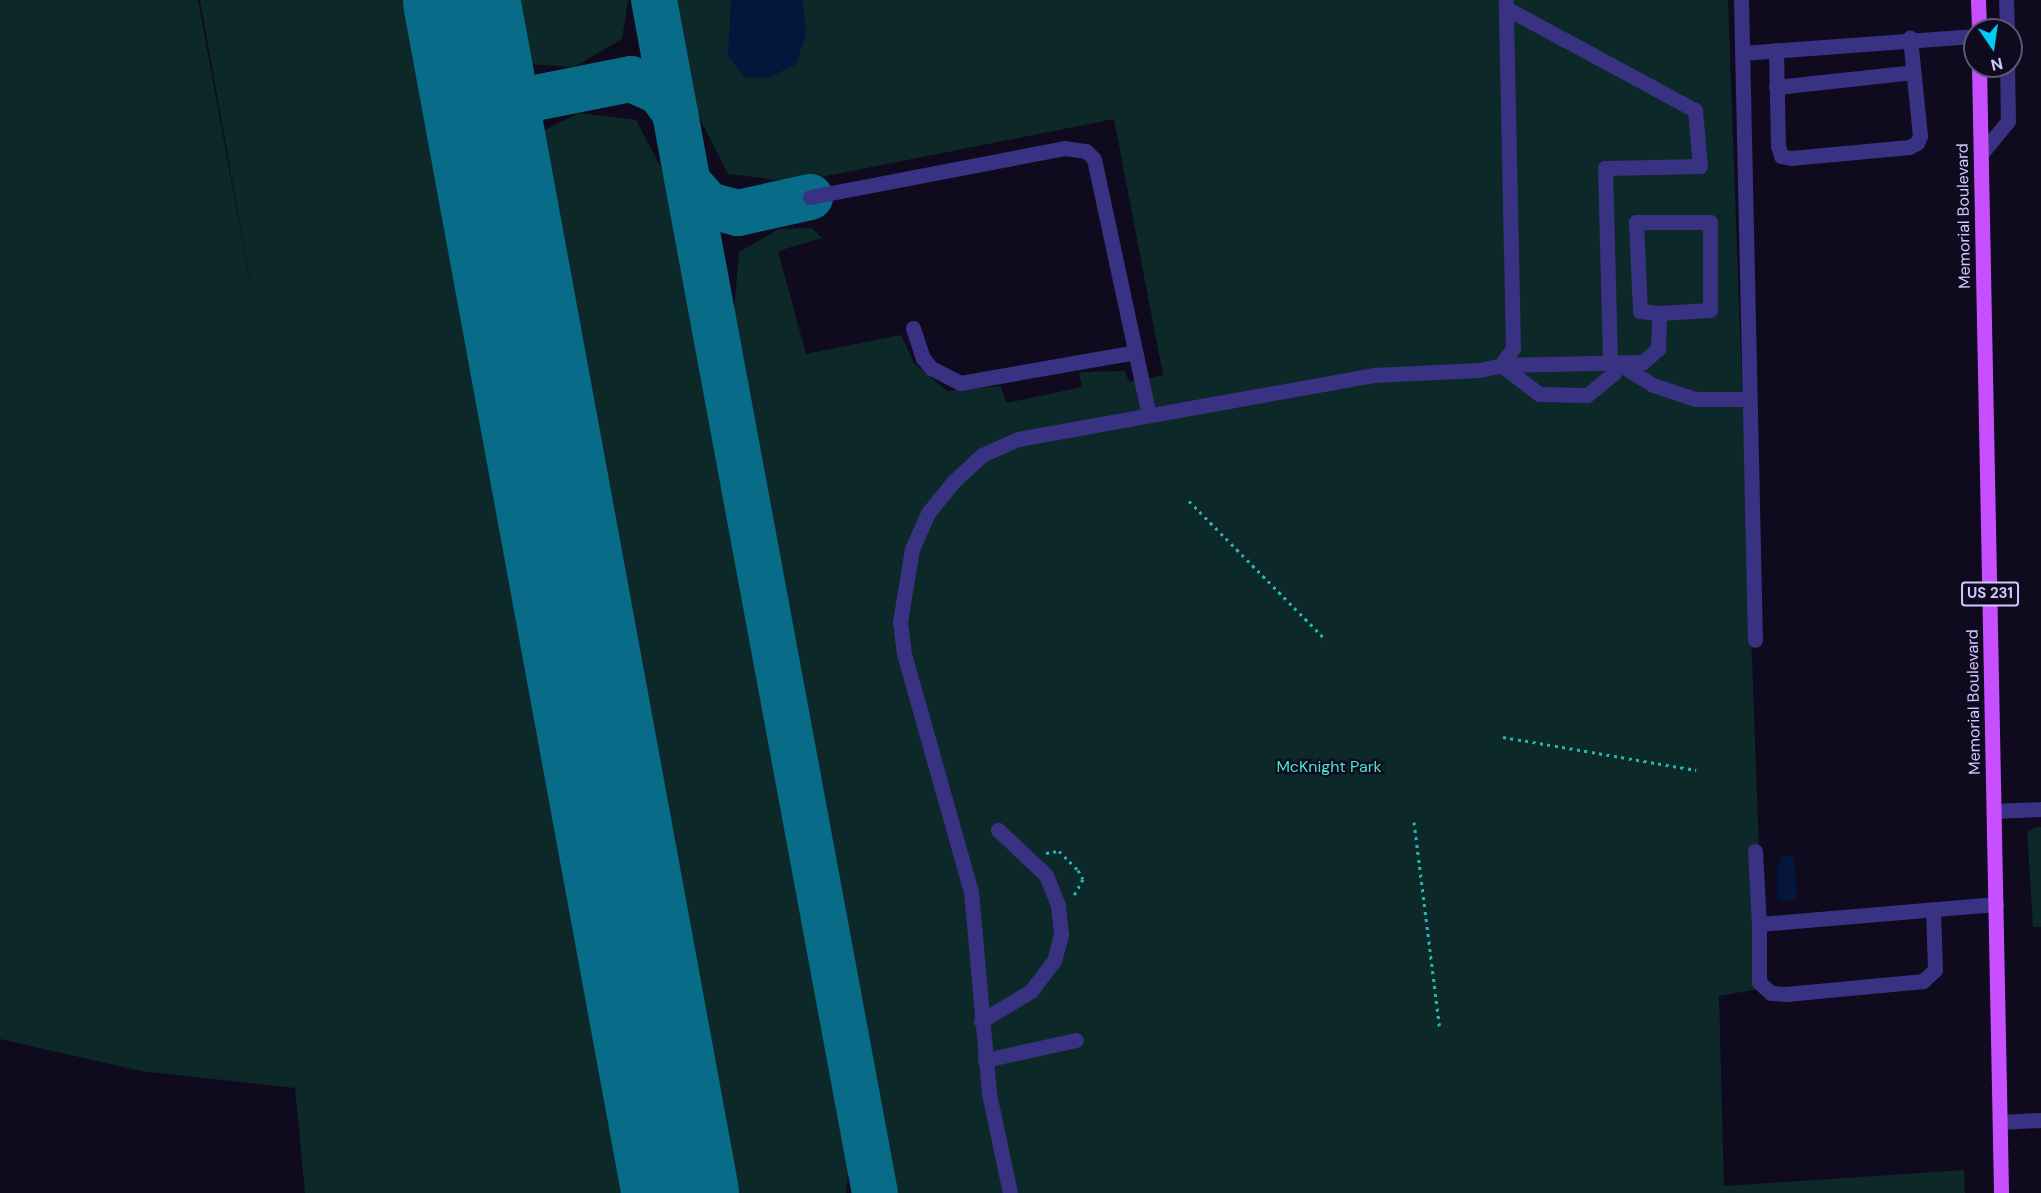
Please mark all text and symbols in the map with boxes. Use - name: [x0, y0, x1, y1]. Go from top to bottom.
- north arrow: [1963, 18, 2023, 78]
- text: N: [1989, 53, 2005, 76]
- street label: Memorial Boulevard: [1953, 143, 1975, 289]
- road number: US 231: [1960, 582, 2020, 606]
- street label: Memorial Boulevard: [1963, 629, 1985, 775]
- park label: McKnight Park: [1276, 757, 1382, 777]

